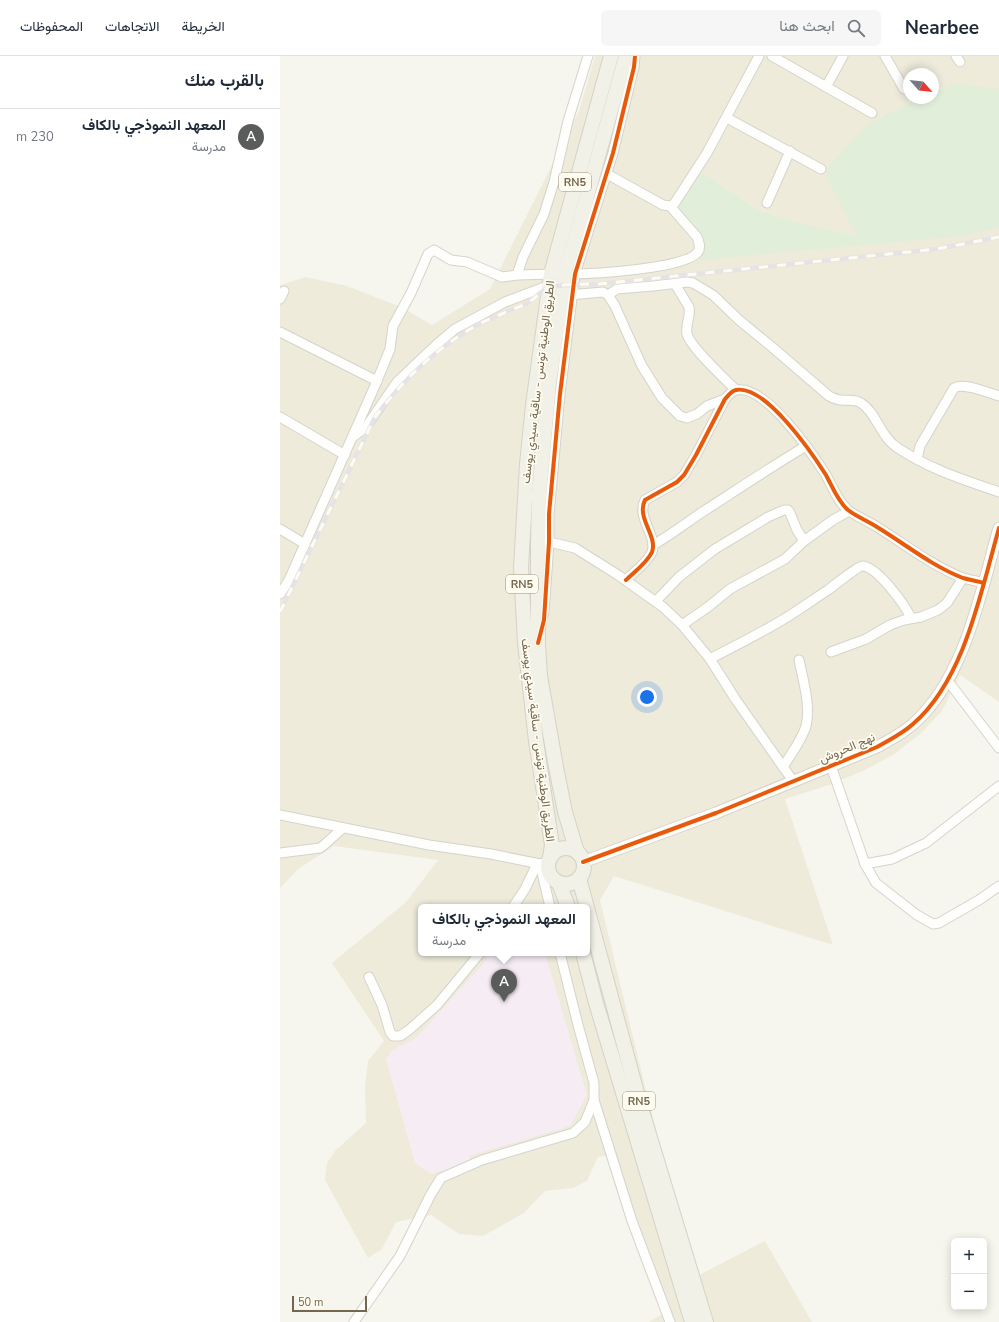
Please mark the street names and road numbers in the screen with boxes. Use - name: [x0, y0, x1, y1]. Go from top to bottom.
- road number: RN5: [559, 173, 591, 191]
- street label: الطريق الوطنية تونس - ساقية سيدي يوسف: [518, 280, 560, 485]
- road number: RN5: [506, 575, 538, 593]
- street label: الطريق الوطنية تونس - ساقية سيدي يوسف: [516, 638, 558, 843]
- street label: نهج الحروش: [817, 729, 878, 768]
- road number: RN5: [623, 1092, 655, 1110]

